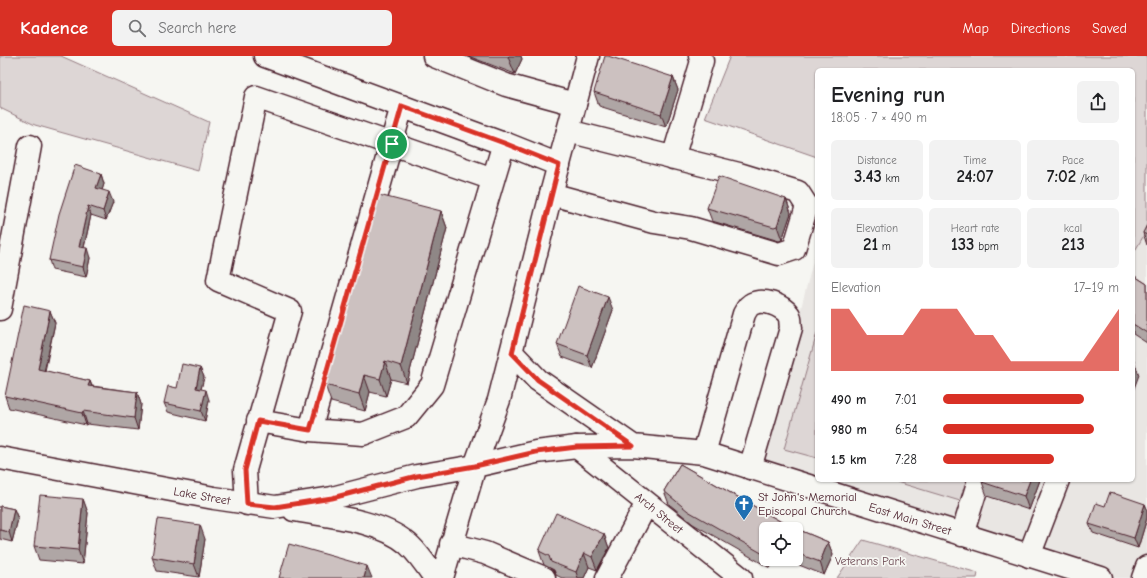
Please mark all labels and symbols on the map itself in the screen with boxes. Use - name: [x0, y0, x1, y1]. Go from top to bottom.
- pin: [375, 127, 409, 161]
- street label: Lake Street: [172, 484, 232, 508]
- street label: Arch Street: [632, 489, 686, 537]
- place label: St John's Memorial Episcopal Church: [758, 490, 857, 518]
- church icon: St John's Memorial Episcopal Church: [733, 493, 755, 521]
- street label: East Main Street: [867, 500, 953, 538]
- park label: Veterans Park: [835, 554, 905, 568]

